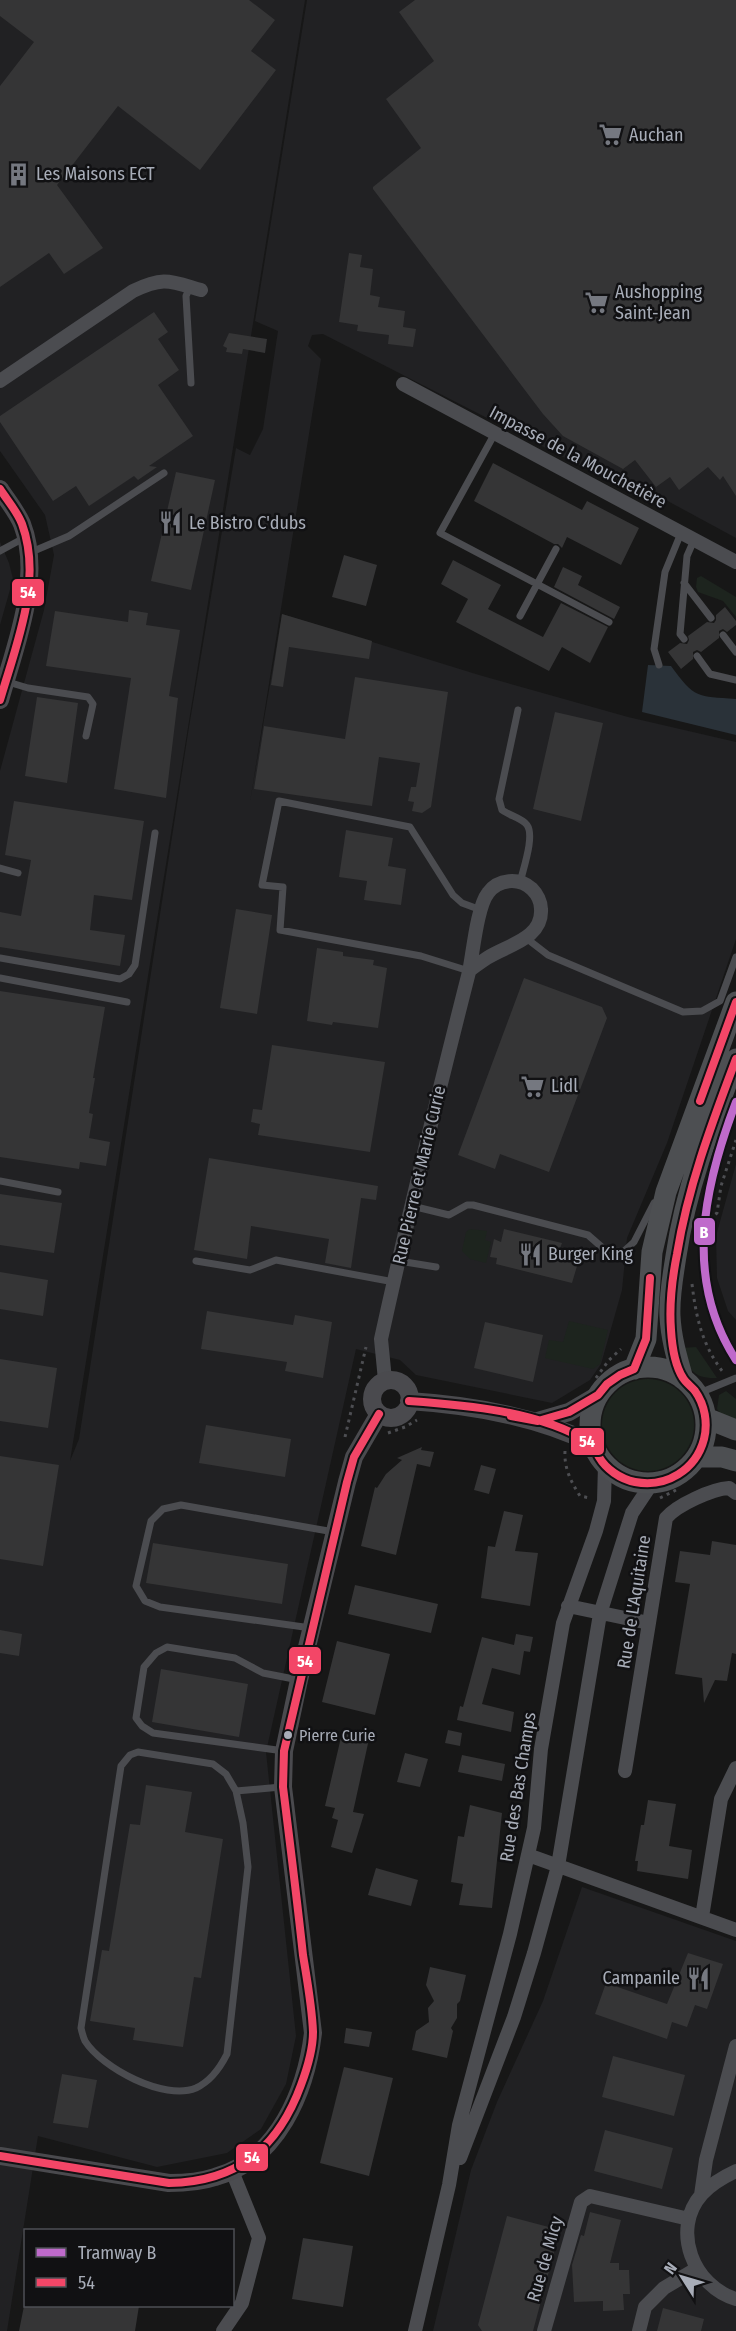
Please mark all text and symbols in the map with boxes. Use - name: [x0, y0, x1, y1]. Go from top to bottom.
- supermarket icon: Auchan: [598, 122, 624, 148]
- place label: Auchan: [629, 124, 683, 146]
- building icon: Les Maisons ECT: [5, 161, 31, 187]
- place label: Les Maisons ECT: [36, 163, 155, 185]
- place label: Aushopping Saint-Jean: [615, 281, 703, 324]
- supermarket icon: Aushopping Saint-Jean: [584, 289, 610, 315]
- street label: Impasse de la Mouchetière: [486, 401, 670, 513]
- restaurant icon: Le Bistro C'dubs: [158, 510, 184, 536]
- place label: Le Bistro C'dubs: [189, 512, 306, 534]
- line badge: 54: [11, 578, 45, 607]
- text: 54: [20, 583, 36, 602]
- supermarket icon: Lidl: [520, 1073, 546, 1099]
- place label: Lidl: [551, 1075, 578, 1097]
- street label: Rue Pierre et Marie Curie: [388, 1083, 450, 1267]
- line badge: B: [693, 1217, 716, 1246]
- text: B: [700, 1223, 709, 1242]
- restaurant icon: Burger King: [517, 1241, 543, 1267]
- place label: Burger King: [548, 1243, 633, 1265]
- line badge: 54: [570, 1427, 605, 1456]
- text: 54: [579, 1432, 595, 1451]
- street label: Rue de L'Aquitaine: [613, 1534, 655, 1670]
- line badge: 54: [288, 1646, 322, 1675]
- text: 54: [297, 1652, 313, 1671]
- street label: Rue des Bas Champs: [495, 1710, 541, 1864]
- place label: Pierre Curie: [299, 1726, 376, 1745]
- marker: Pierre Curie: [282, 1729, 294, 1741]
- restaurant icon: Campanile: [685, 1965, 711, 1991]
- place label: Campanile: [603, 1967, 680, 1989]
- line badge: 54: [235, 2143, 269, 2172]
- text: 54: [244, 2148, 260, 2167]
- street label: Rue de Micy: [522, 2214, 568, 2304]
- legend: [24, 2229, 234, 2307]
- text: Tramway B: [78, 2242, 157, 2264]
- north arrow: [652, 2247, 712, 2307]
- text: N: [660, 2259, 681, 2278]
- text: 54: [78, 2272, 95, 2294]

